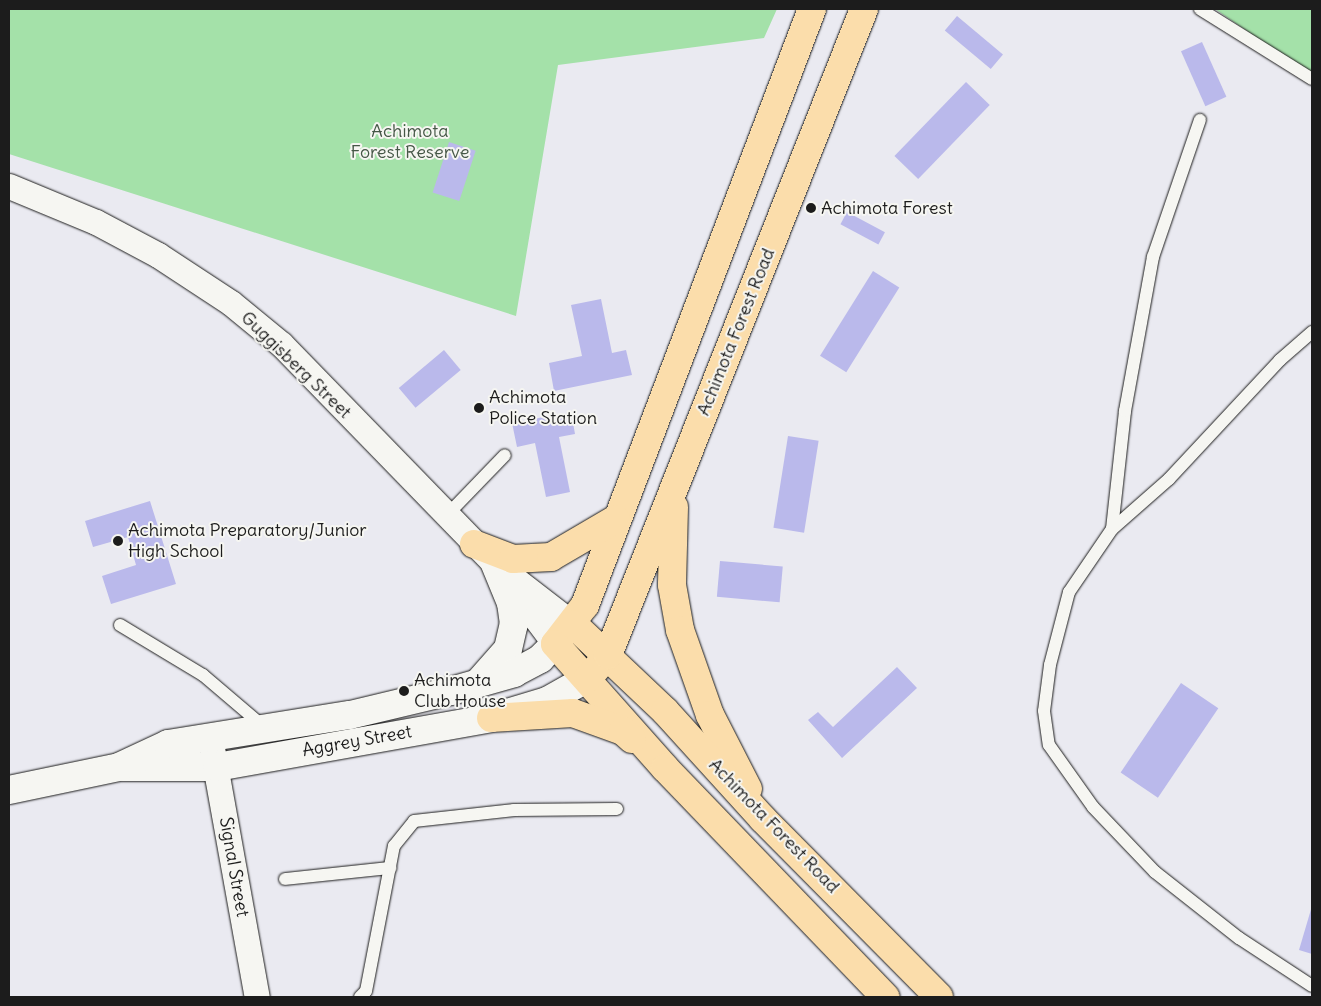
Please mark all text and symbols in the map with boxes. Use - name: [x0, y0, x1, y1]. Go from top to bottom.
- park label: Achimota Forest Reserve: [351, 121, 469, 163]
- place label: Achimota Forest: [821, 197, 953, 219]
- marker: Achimota Forest: [805, 202, 817, 214]
- street label: Achimota Forest Road: [693, 245, 779, 419]
- street label: Guggisberg Street: [236, 307, 356, 423]
- place label: Achimota Police Station: [489, 387, 597, 429]
- marker: Achimota Police Station: [473, 402, 485, 414]
- place label: Achimota Preparatory/Junior High School: [128, 520, 367, 562]
- marker: Achimota Preparatory/Junior High School: [112, 535, 124, 547]
- place label: Achimota Club House: [414, 670, 506, 712]
- marker: Achimota Club House: [398, 685, 410, 697]
- street label: Aggrey Street: [301, 721, 413, 761]
- street label: Achimota Forest Road: [704, 754, 844, 898]
- street label: Signal Street: [215, 815, 253, 919]

